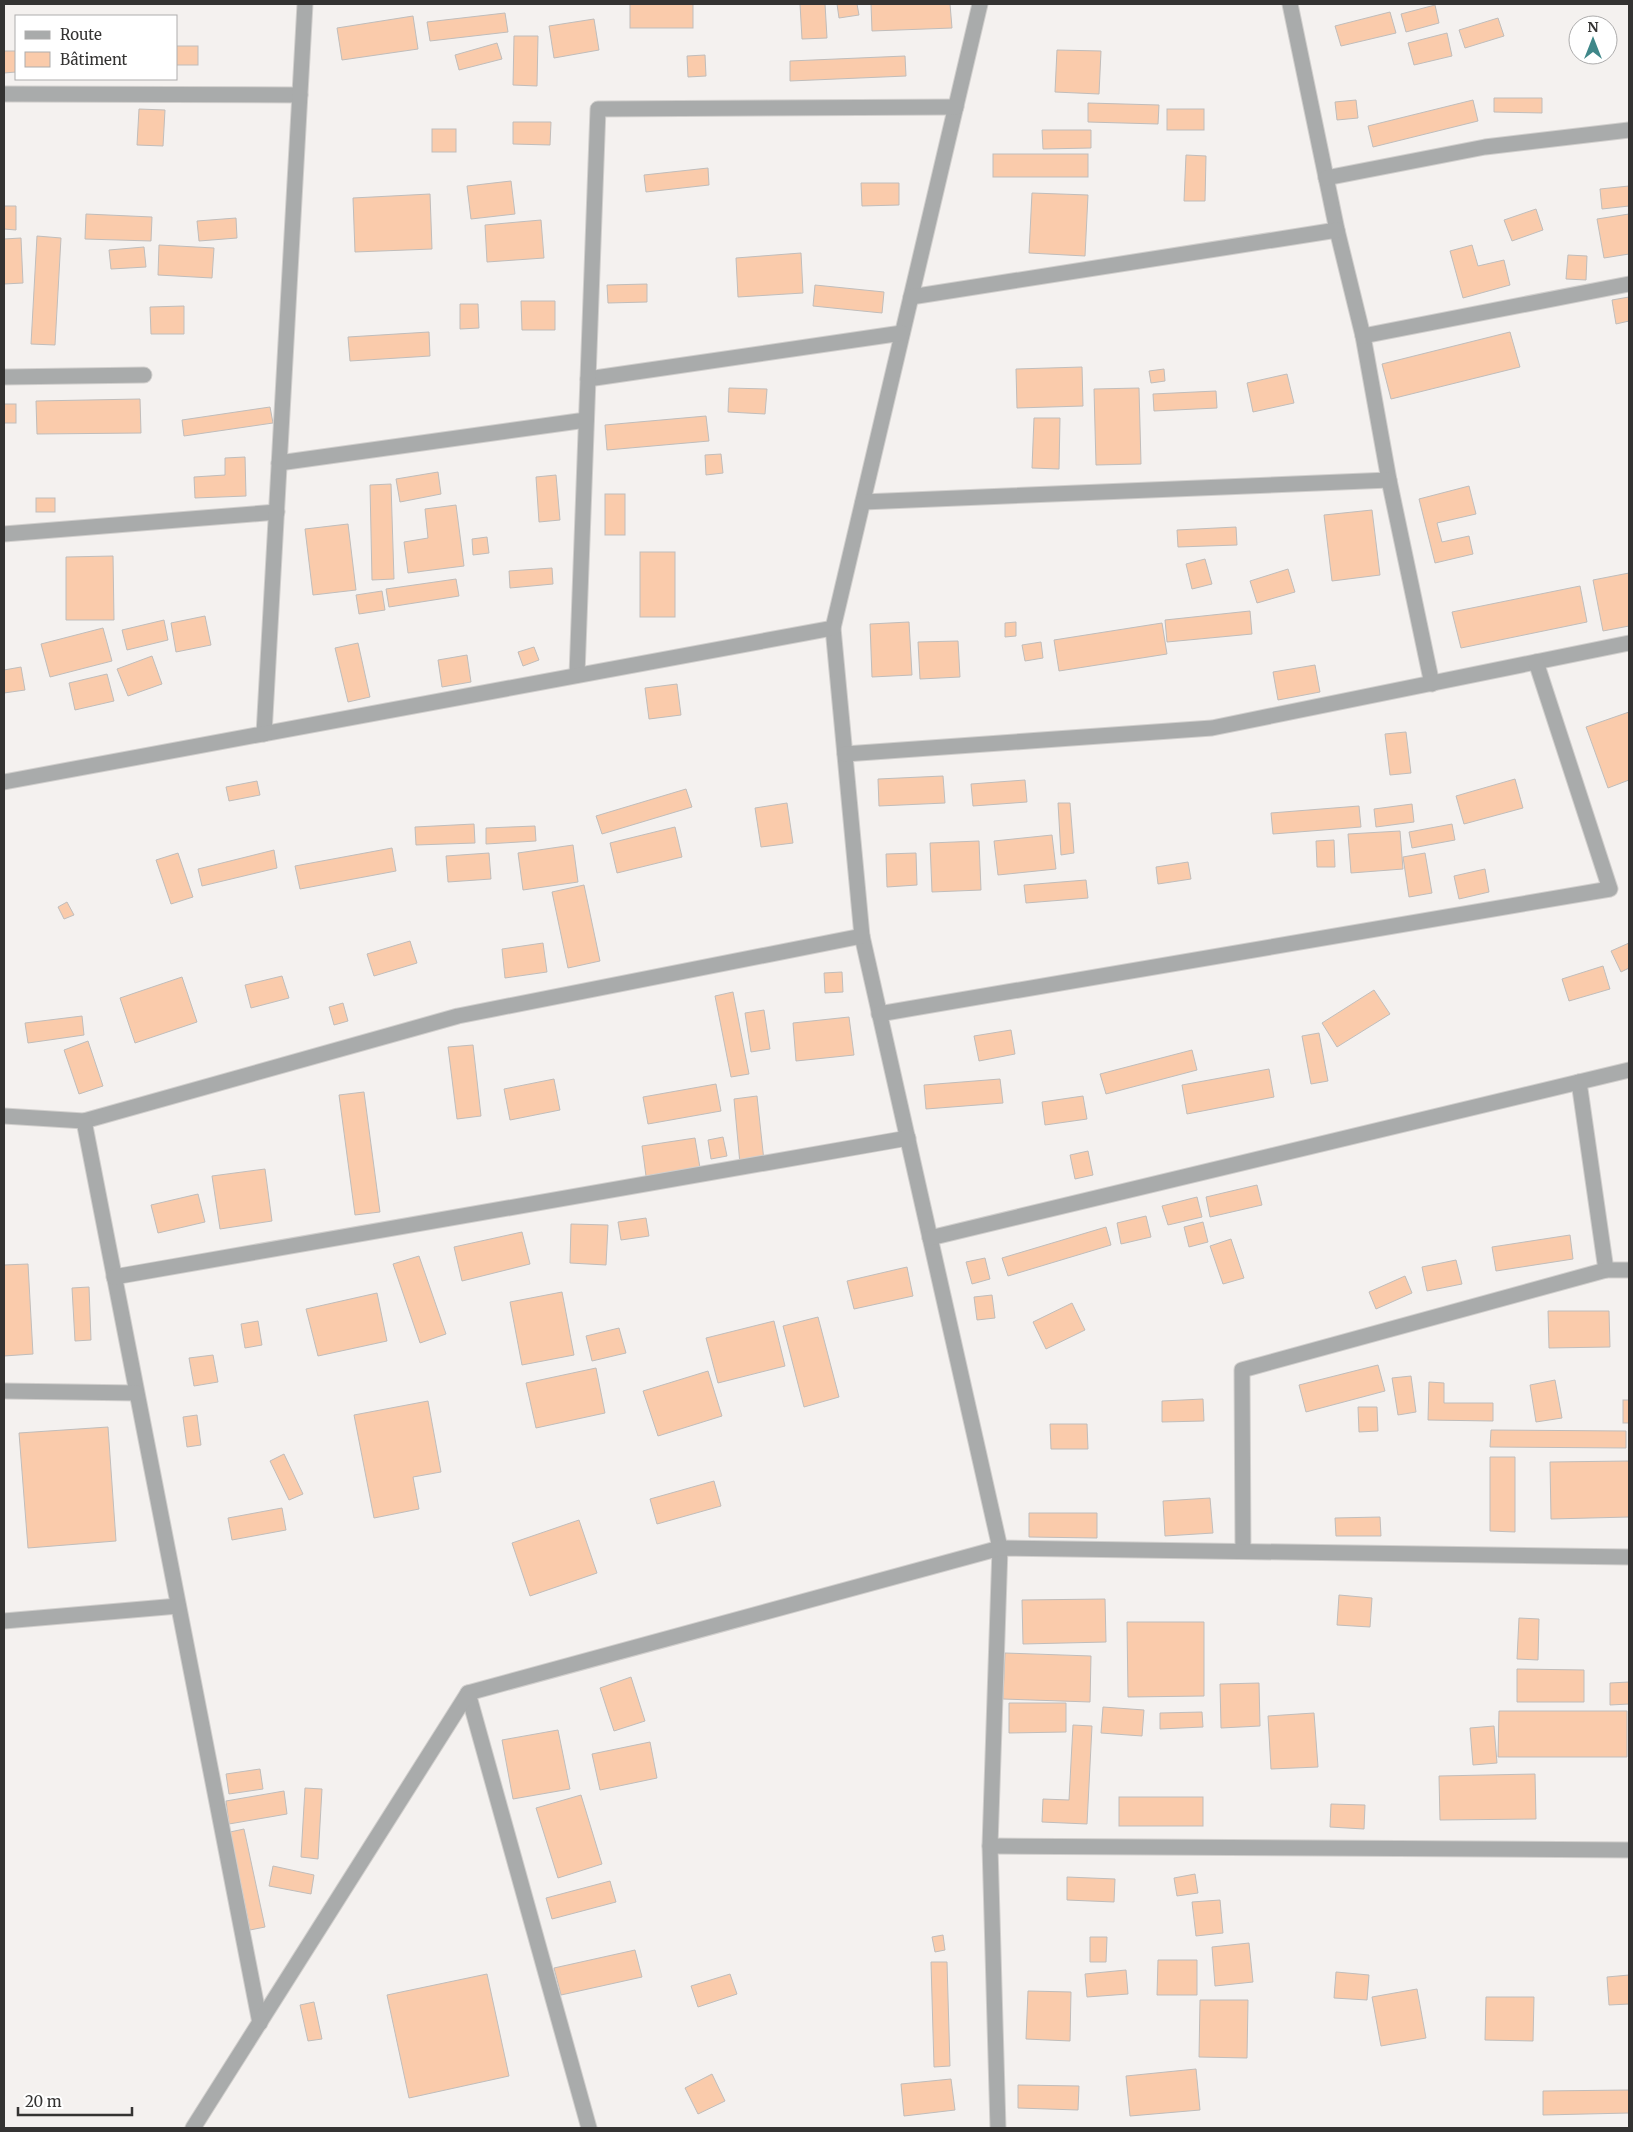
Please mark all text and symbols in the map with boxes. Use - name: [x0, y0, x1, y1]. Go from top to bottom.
- legend: [15, 15, 178, 80]
- north arrow: [1568, 15, 1618, 65]
- text: N: [1587, 18, 1599, 36]
- text: Route: [60, 25, 102, 44]
- text: Bâtiment: [60, 50, 128, 69]
- scale bar: [18, 2084, 131, 2116]
- text: 20 m: [25, 2092, 62, 2111]

